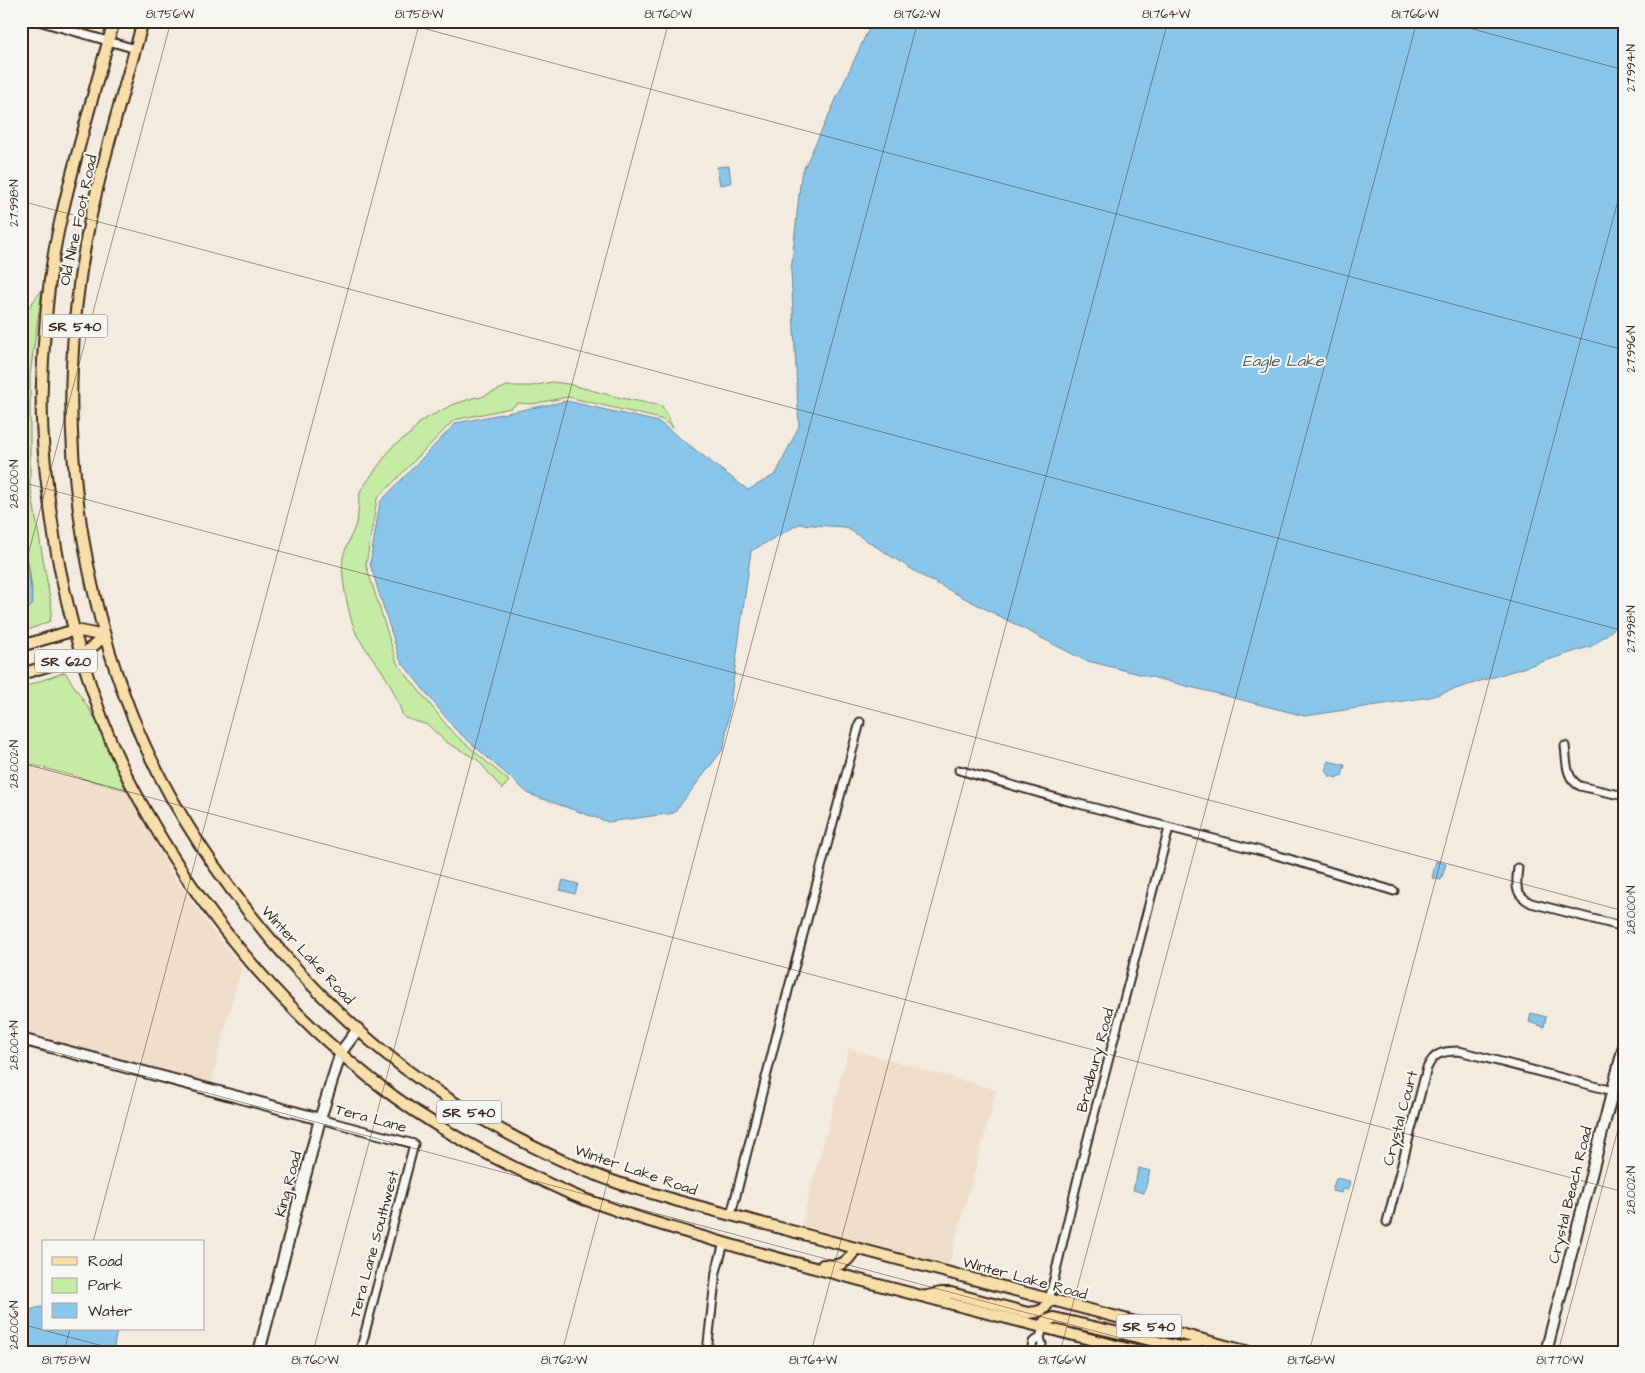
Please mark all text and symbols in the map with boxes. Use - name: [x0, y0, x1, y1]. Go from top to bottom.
- text: 81.756°W: [146, 6, 195, 23]
- text: 81.758°W: [395, 6, 444, 23]
- text: 81.760°W: [644, 6, 692, 23]
- text: 81.762°W: [894, 6, 941, 23]
- text: 81.764°W: [1142, 6, 1191, 23]
- text: 81.766°W: [1391, 6, 1439, 23]
- text: 27.994°N: [1623, 44, 1640, 92]
- street label: Old Nine Foot Road: [54, 152, 103, 287]
- text: 27.998°N: [6, 179, 23, 227]
- road number: SR 540: [42, 314, 108, 338]
- text: 27.996°N: [1623, 325, 1640, 373]
- water label: Eagle Lake: [1242, 350, 1325, 373]
- text: 28.000°N: [6, 459, 23, 509]
- text: 27.998°N: [1623, 605, 1640, 653]
- road number: SR 620: [35, 649, 97, 672]
- text: 28.002°N: [6, 739, 23, 788]
- text: 28.000°N: [1623, 885, 1640, 935]
- street label: Winter Lake Road: [256, 901, 359, 1010]
- street label: Bradbury Road: [1071, 1005, 1121, 1115]
- text: 28.004°N: [6, 1020, 23, 1070]
- street label: Crystal Court: [1378, 1068, 1424, 1168]
- street label: Tera Lane: [333, 1099, 409, 1138]
- road number: SR 540: [436, 1100, 502, 1124]
- street label: Crystal Beach Road: [1543, 1124, 1599, 1266]
- street label: Winter Lake Road: [572, 1140, 700, 1201]
- street label: King Road: [270, 1149, 308, 1219]
- text: 28.002°N: [1623, 1165, 1640, 1214]
- street label: Tera Lane Southwest: [345, 1168, 404, 1320]
- legend: [42, 1240, 205, 1330]
- text: Road: [88, 1251, 123, 1272]
- street label: Winter Lake Road: [960, 1252, 1090, 1305]
- text: Park: [88, 1275, 123, 1296]
- text: 28.006°N: [6, 1300, 23, 1350]
- text: Water: [88, 1301, 132, 1322]
- road number: SR 540: [1116, 1314, 1182, 1338]
- text: 81.758°W: [42, 1352, 91, 1369]
- text: 81.760°W: [291, 1352, 339, 1369]
- text: 81.762°W: [541, 1352, 588, 1369]
- text: 81.764°W: [789, 1352, 838, 1369]
- text: 81.766°W: [1038, 1352, 1086, 1369]
- text: 81.768°W: [1287, 1352, 1336, 1369]
- text: 81.770°W: [1536, 1352, 1584, 1369]

